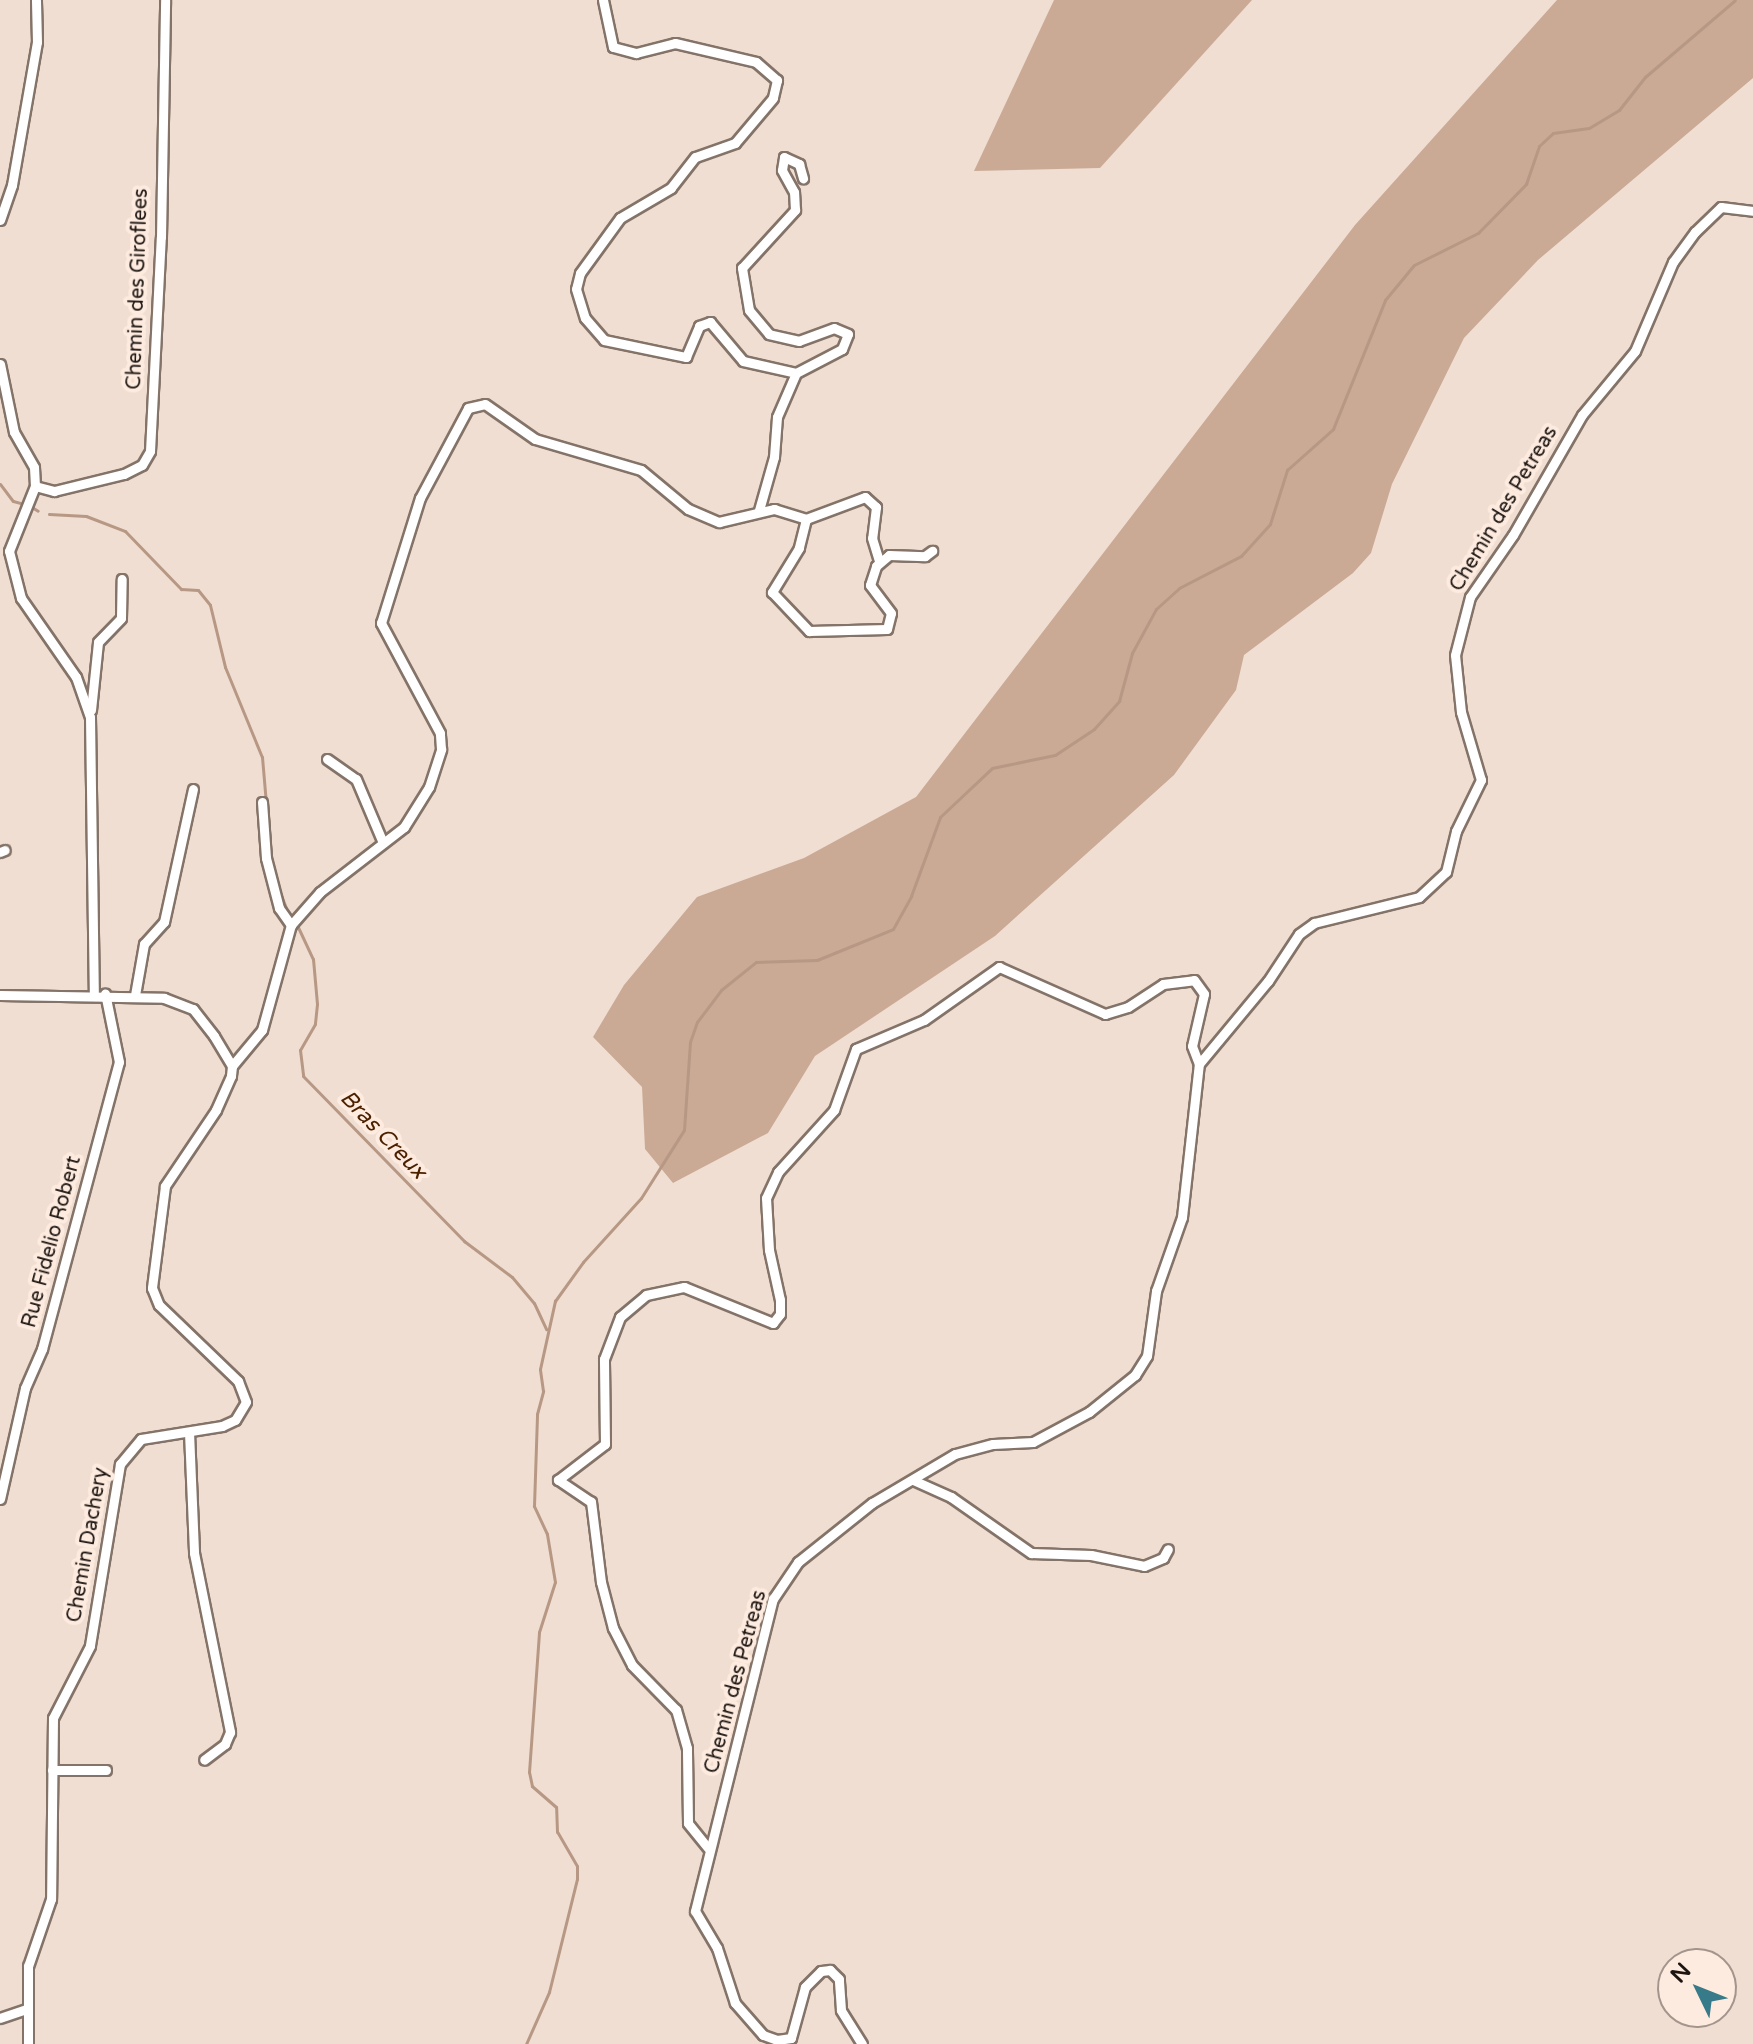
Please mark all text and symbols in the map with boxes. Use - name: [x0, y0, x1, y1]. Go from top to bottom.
- street label: Chemin des Giroflees: [122, 188, 154, 390]
- street label: Chemin des Petreas: [1445, 422, 1563, 596]
- water label: Bras Creux: [334, 1085, 432, 1185]
- street label: Rue Fidelio Robert: [18, 1154, 86, 1330]
- street label: Chemin Dachery: [63, 1466, 113, 1624]
- street label: Chemin des Petreas: [700, 1588, 772, 1776]
- north arrow: [1657, 1948, 1737, 2028]
- text: N: [1665, 1958, 1696, 1988]

